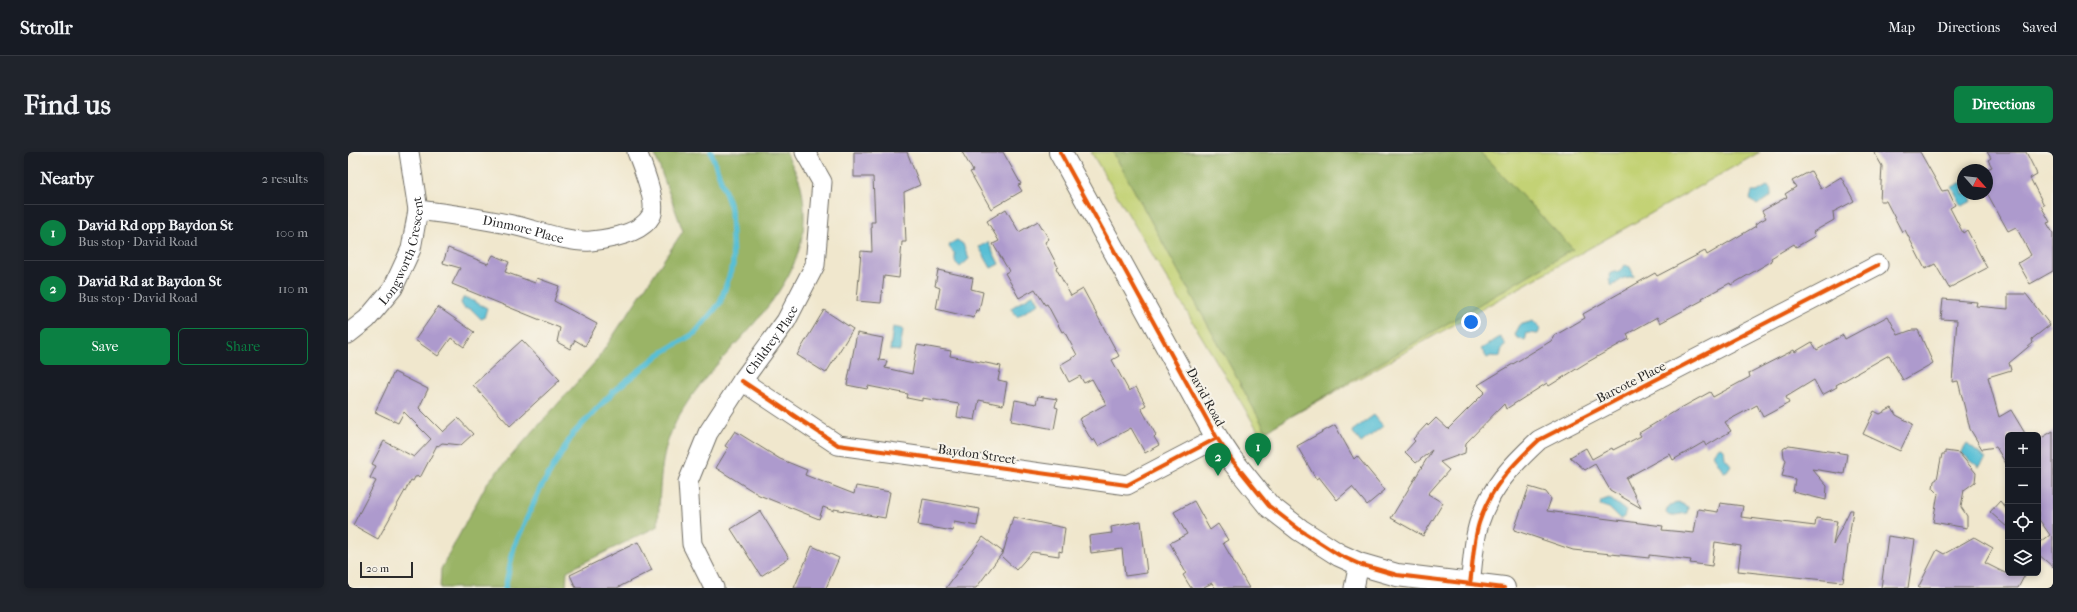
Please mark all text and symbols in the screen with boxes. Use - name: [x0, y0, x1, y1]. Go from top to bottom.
- text: Strollr: [20, 17, 73, 39]
- text: Map: [1888, 19, 1915, 36]
- text: Directions: [1937, 19, 2000, 36]
- text: Saved: [2022, 19, 2057, 36]
- button: Directions: [1954, 86, 2053, 123]
- text: Find us: [24, 88, 111, 121]
- north arrow: [1957, 164, 1993, 200]
- text: Nearby: [40, 168, 94, 188]
- text: 2 results: [262, 171, 308, 186]
- street label: Longworth Crescent: [375, 195, 426, 308]
- street label: Dinmore Place: [481, 212, 566, 246]
- text: David Rd opp Baydon St: [78, 216, 233, 234]
- text: 1: [51, 225, 55, 240]
- text: 100 m: [275, 225, 308, 240]
- text: Bus stop · David Road: [78, 234, 197, 249]
- text: David Rd at Baydon St: [78, 272, 222, 290]
- text: 2: [50, 281, 56, 296]
- text: 110 m: [278, 281, 308, 296]
- text: Bus stop · David Road: [78, 290, 197, 305]
- street label: Childrey Place: [742, 302, 801, 378]
- your location: [1461, 312, 1481, 332]
- button: Save: [40, 328, 170, 365]
- button: Share: [178, 328, 308, 365]
- street label: Barcote Place: [1594, 358, 1669, 406]
- street label: David Road: [1184, 365, 1229, 430]
- map controls: [2005, 432, 2041, 576]
- button: +: [2005, 432, 2041, 468]
- pin: 1: [1245, 433, 1271, 466]
- street label: Baydon Street: [937, 441, 1017, 467]
- pin: 2: [1205, 443, 1231, 476]
- button: −: [2005, 468, 2041, 504]
- button: locate: [2005, 504, 2041, 540]
- button: layers: [2005, 540, 2041, 576]
- scale bar: [360, 560, 413, 579]
- text: 20 m: [366, 562, 389, 575]

